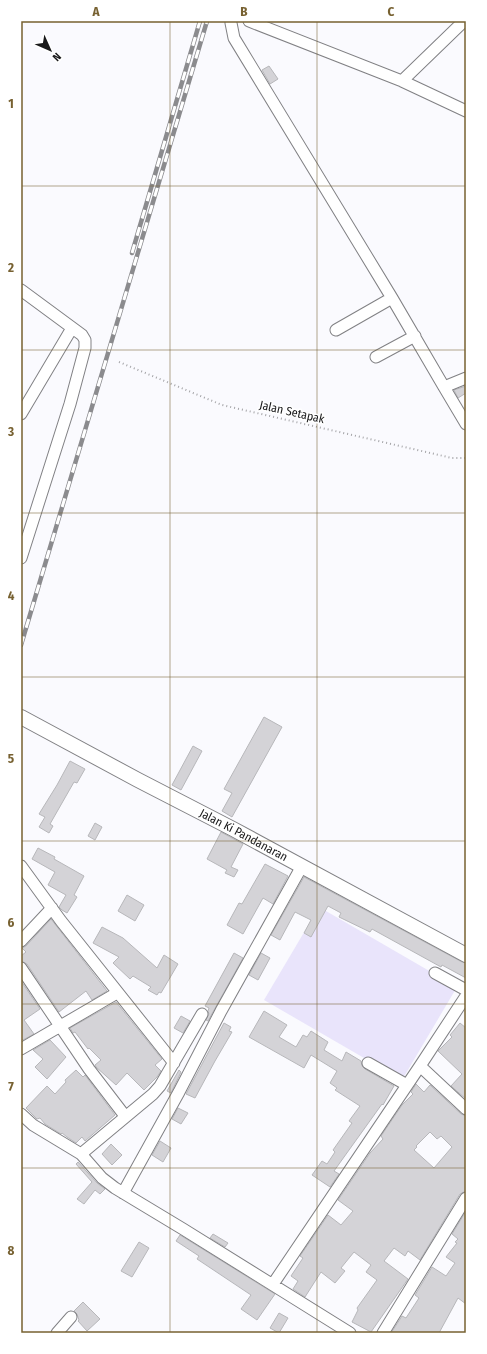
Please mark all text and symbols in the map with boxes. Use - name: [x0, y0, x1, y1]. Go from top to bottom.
- text: A: [91, 4, 100, 19]
- text: B: [240, 4, 248, 19]
- text: C: [388, 4, 395, 19]
- north arrow: [30, 30, 70, 70]
- text: N: [50, 50, 64, 64]
- text: 1: [8, 96, 14, 111]
- text: 2: [7, 260, 14, 275]
- street label: Jalan Setapak: [258, 398, 326, 426]
- text: 3: [7, 424, 14, 439]
- text: 4: [8, 588, 15, 603]
- text: 5: [8, 751, 14, 766]
- street label: Jalan Ki Pandanaran: [197, 806, 290, 864]
- text: 6: [8, 915, 15, 930]
- text: 7: [8, 1079, 14, 1094]
- text: 8: [8, 1243, 15, 1258]

